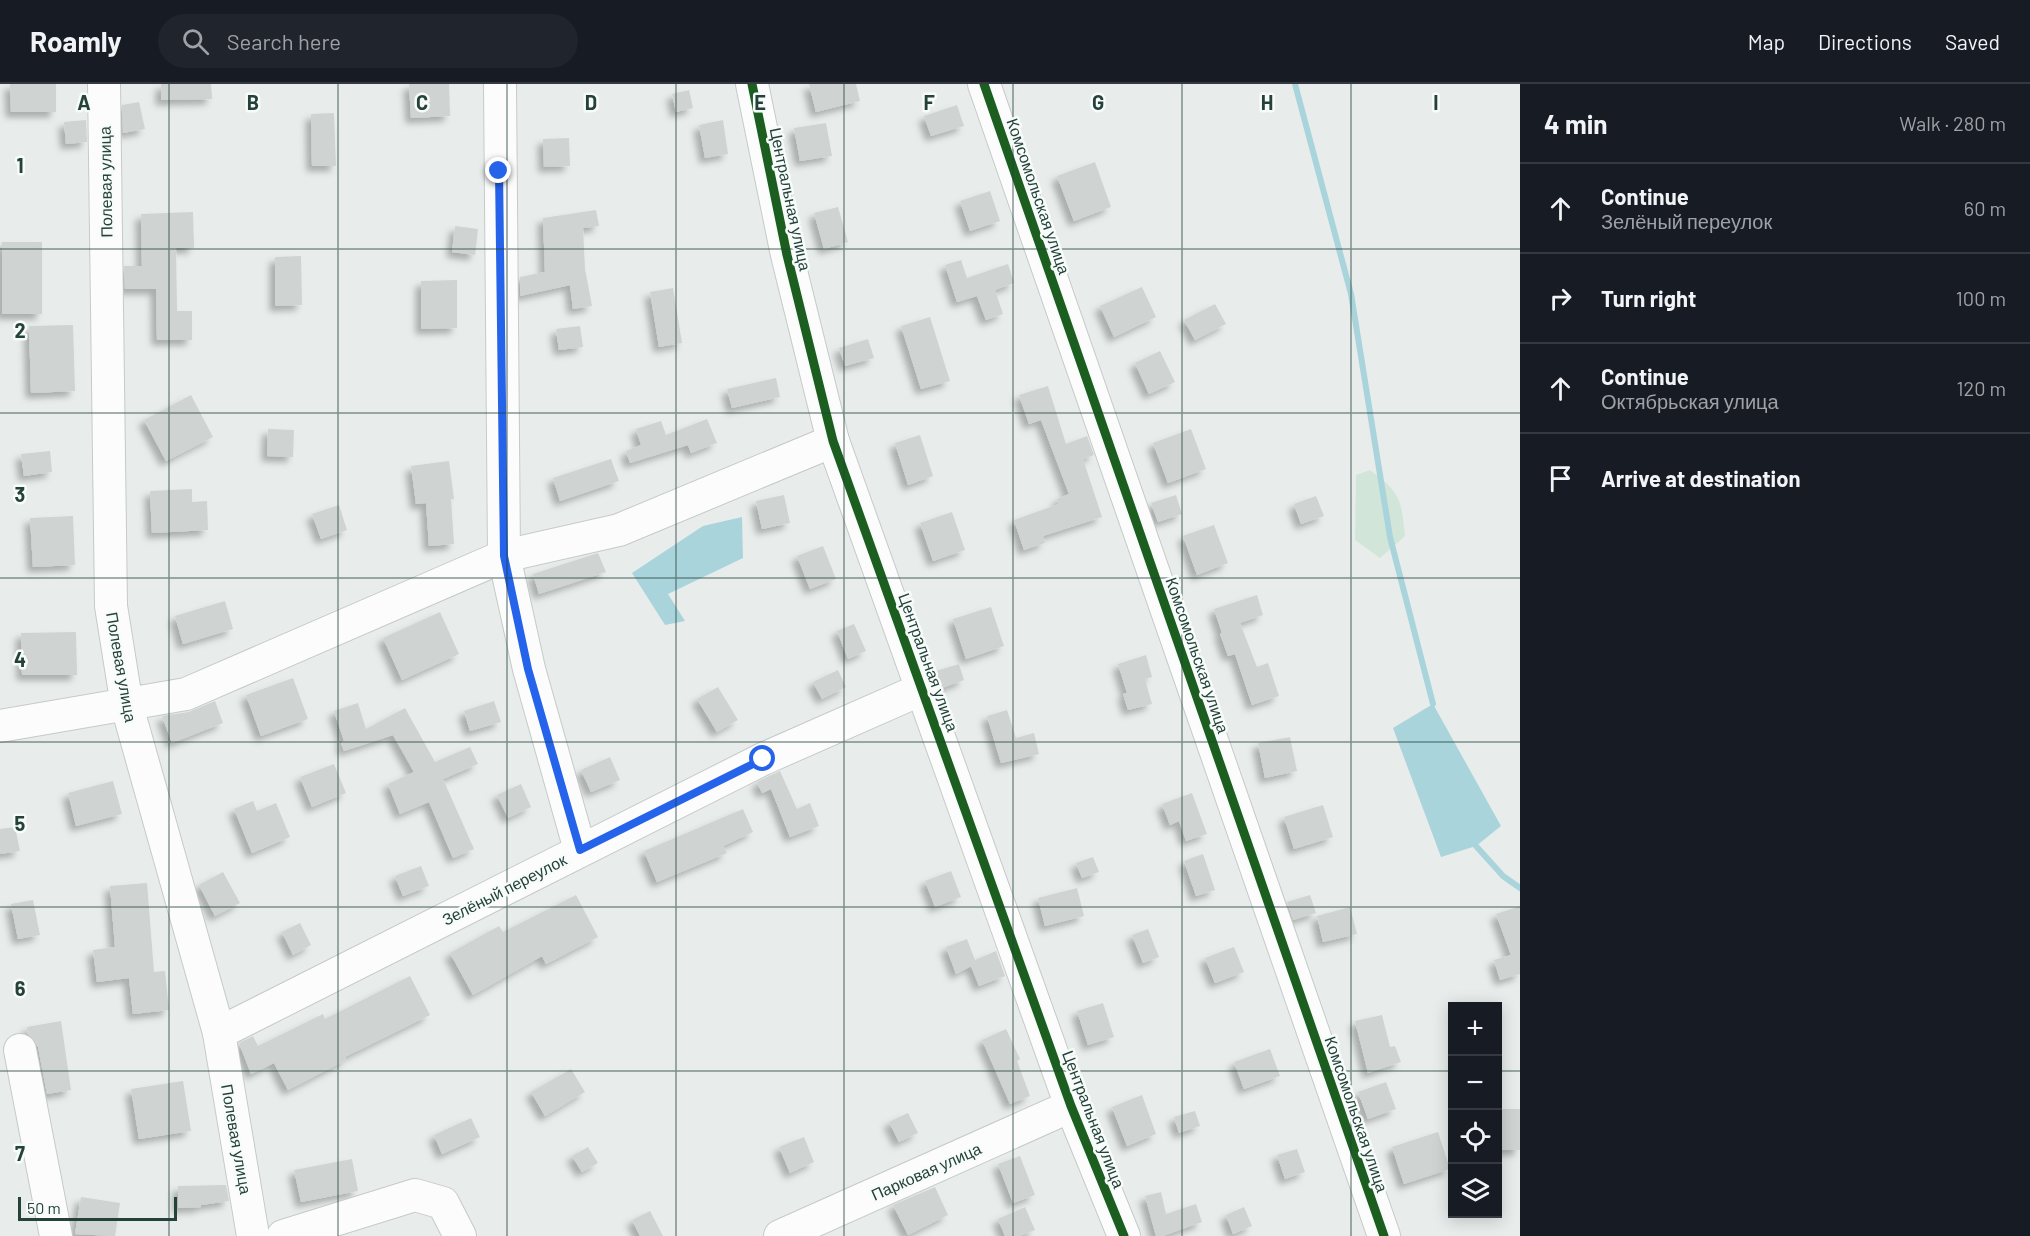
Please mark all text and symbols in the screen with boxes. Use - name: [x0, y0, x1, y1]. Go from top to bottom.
- search box: [158, 14, 578, 68]
- text: Roamly: [30, 24, 122, 58]
- icon: search: [179, 25, 212, 58]
- text: Search here: [227, 28, 341, 54]
- text: Map: [1748, 29, 1785, 54]
- text: Directions: [1818, 29, 1912, 54]
- text: Saved: [1945, 29, 2000, 54]
- text: A: [77, 90, 91, 114]
- text: B: [247, 90, 259, 114]
- text: C: [416, 90, 428, 114]
- text: D: [585, 90, 597, 114]
- text: E: [754, 90, 766, 114]
- text: F: [923, 90, 935, 114]
- text: G: [1092, 90, 1104, 114]
- text: H: [1261, 90, 1273, 114]
- text: I: [1433, 90, 1439, 114]
- text: 4 min: [1544, 108, 1608, 139]
- text: Walk · 280 m: [1899, 111, 2006, 135]
- street label: Комсомольская улица: [1003, 116, 1075, 277]
- street label: Полевая улица: [95, 126, 115, 238]
- street label: Центральная улица: [767, 126, 815, 272]
- text: 1: [16, 153, 24, 177]
- route end: [485, 157, 511, 183]
- text: Continue: [1601, 183, 1689, 209]
- icon: ahead: [1544, 192, 1577, 225]
- text: 60 m: [1964, 196, 2006, 220]
- text: Зелёный переулок: [1601, 209, 1772, 233]
- icon: right: [1544, 282, 1577, 315]
- text: Turn right: [1601, 285, 1696, 311]
- text: 100 m: [1956, 286, 2006, 310]
- text: 2: [14, 318, 26, 342]
- text: Continue: [1601, 363, 1689, 389]
- icon: ahead: [1544, 372, 1577, 405]
- text: 120 m: [1956, 376, 2006, 400]
- text: Октябрьская улица: [1601, 389, 1779, 413]
- icon: arrive: [1544, 462, 1577, 495]
- text: Arrive at destination: [1601, 465, 1800, 491]
- text: 3: [15, 482, 25, 506]
- street label: Комсомольская улица: [1162, 575, 1234, 736]
- street label: Центральная улица: [895, 590, 963, 734]
- street label: Полевая улица: [103, 611, 141, 724]
- text: 4: [14, 647, 26, 671]
- route start: [749, 745, 775, 771]
- text: 5: [15, 811, 26, 835]
- street label: Зелёный переулок: [439, 849, 570, 929]
- text: 6: [15, 976, 26, 1000]
- map controls: [1448, 1002, 1502, 1218]
- button: +: [1448, 1002, 1502, 1056]
- street label: Комсомольская улица: [1321, 1034, 1393, 1195]
- street label: Центральная улица: [1059, 1047, 1129, 1191]
- button: −: [1448, 1056, 1502, 1110]
- street label: Полевая улица: [218, 1083, 256, 1196]
- button: locate: [1448, 1110, 1502, 1164]
- street label: Парковая улица: [868, 1138, 984, 1204]
- text: 7: [15, 1141, 25, 1165]
- button: layers: [1448, 1164, 1502, 1218]
- scale bar: [18, 1194, 177, 1222]
- text: 50 m: [27, 1198, 61, 1217]

